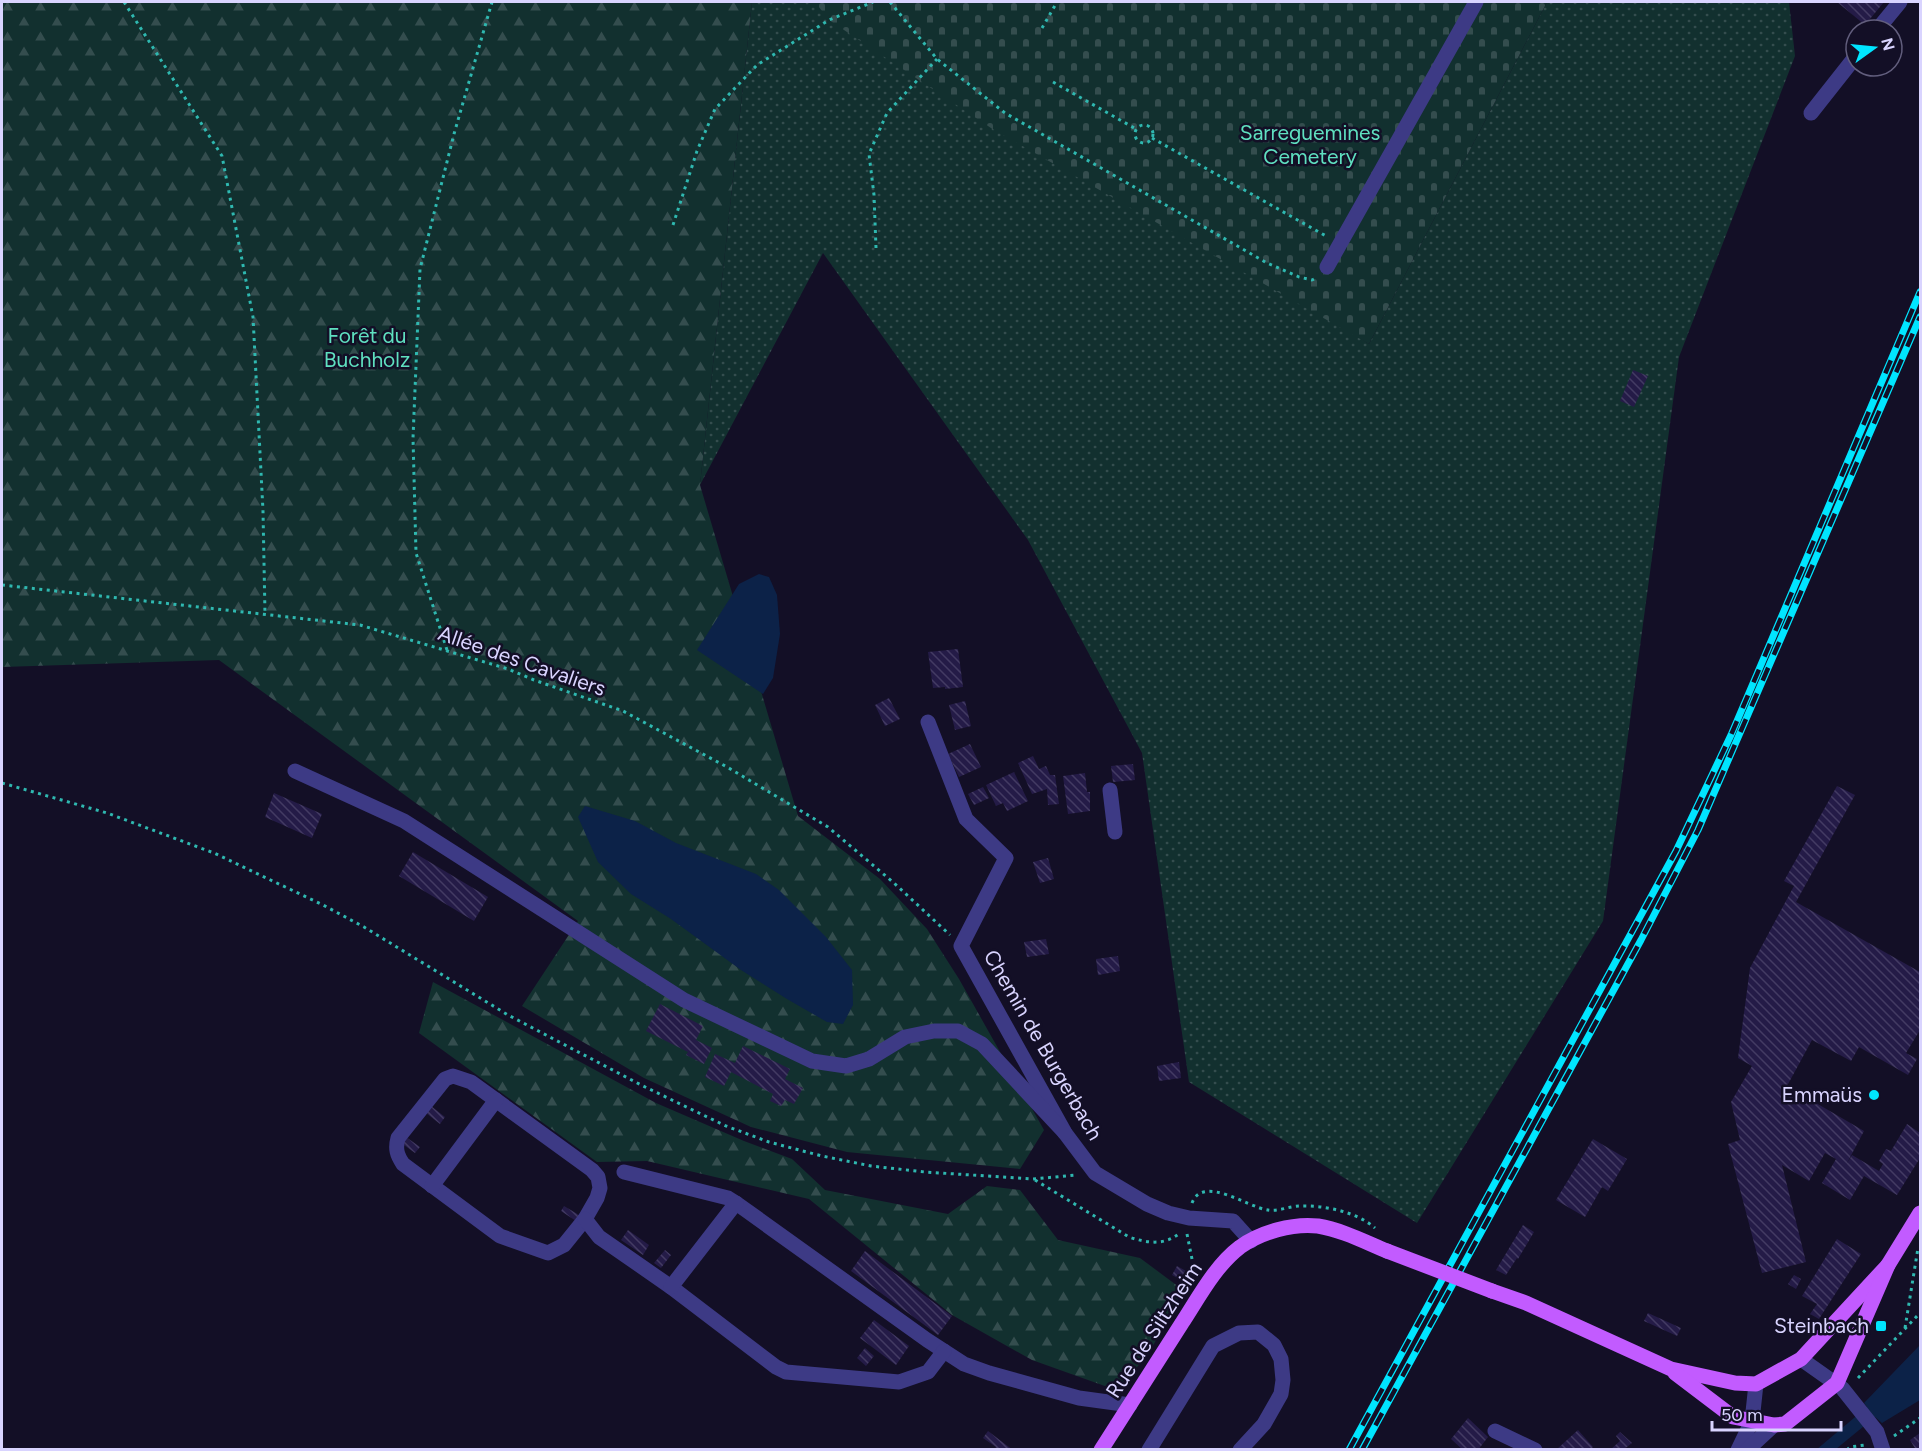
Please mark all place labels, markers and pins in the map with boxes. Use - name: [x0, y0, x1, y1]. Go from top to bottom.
- place label: Emmaüs: [1782, 1082, 1862, 1107]
- marker: Emmaüs: [1867, 1088, 1881, 1102]
- place label: Steinbach: [1774, 1313, 1869, 1338]
- marker: Steinbach: [1874, 1319, 1888, 1333]

